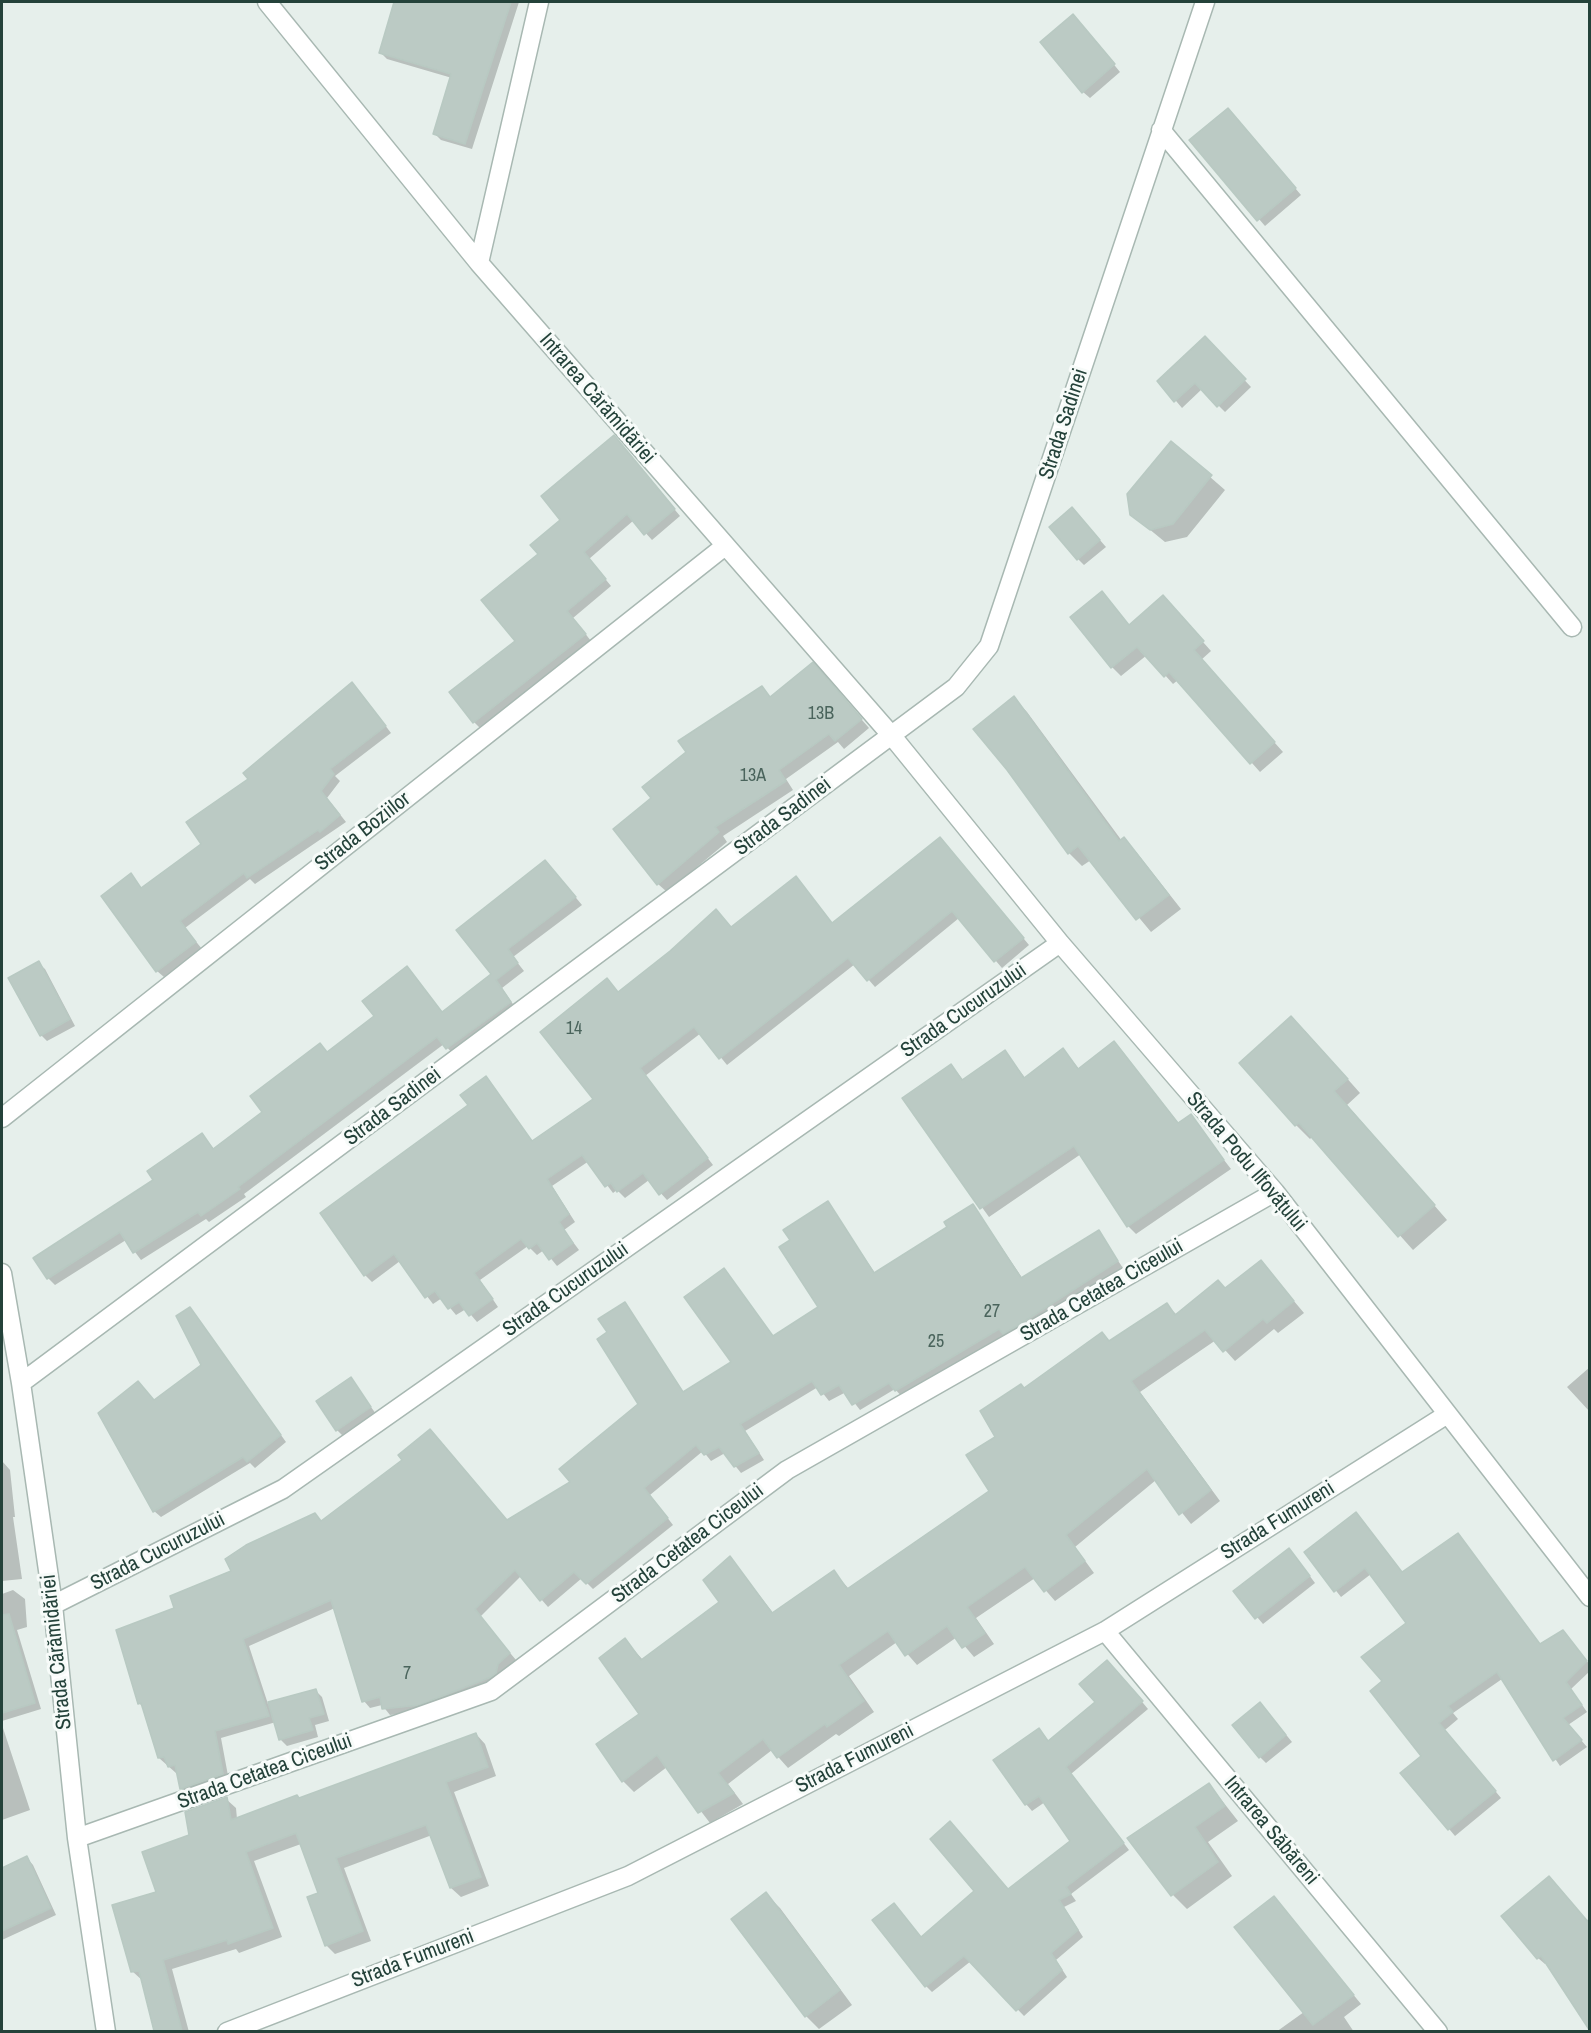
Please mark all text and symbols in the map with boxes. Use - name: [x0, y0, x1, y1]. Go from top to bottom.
- street label: Intrarea Cărămidăriei: [533, 329, 661, 469]
- street label: Strada Sadinei: [1034, 365, 1094, 483]
- house number: 13B: [808, 703, 834, 725]
- house number: 13A: [740, 765, 766, 787]
- street label: Strada Sadinei: [730, 772, 836, 862]
- street label: Strada Boziilor: [310, 787, 416, 877]
- street label: Strada Cucuruzului: [896, 958, 1032, 1064]
- house number: 14: [566, 1018, 582, 1040]
- street label: Strada Sadinei: [340, 1062, 446, 1152]
- street label: Strada Podu Ilfovățului: [1180, 1087, 1312, 1237]
- street label: Strada Cetatea Ciceului: [1016, 1234, 1188, 1348]
- street label: Strada Cucuruzului: [498, 1237, 634, 1343]
- house number: 27: [984, 1301, 1000, 1323]
- house number: 25: [928, 1331, 944, 1353]
- street label: Strada Fumureni: [1217, 1476, 1339, 1566]
- street label: Strada Cetatea Ciceului: [607, 1479, 769, 1609]
- street label: Strada Cucuruzului: [87, 1507, 229, 1597]
- street label: Strada Cărămidăriei: [36, 1573, 78, 1731]
- house number: 7: [403, 1663, 411, 1685]
- street label: Strada Fumureni: [792, 1718, 918, 1800]
- street label: Strada Cetatea Ciceului: [174, 1729, 356, 1815]
- street label: Intrarea Săbăreni: [1218, 1772, 1324, 1890]
- street label: Strada Fumureni: [348, 1924, 478, 1994]

